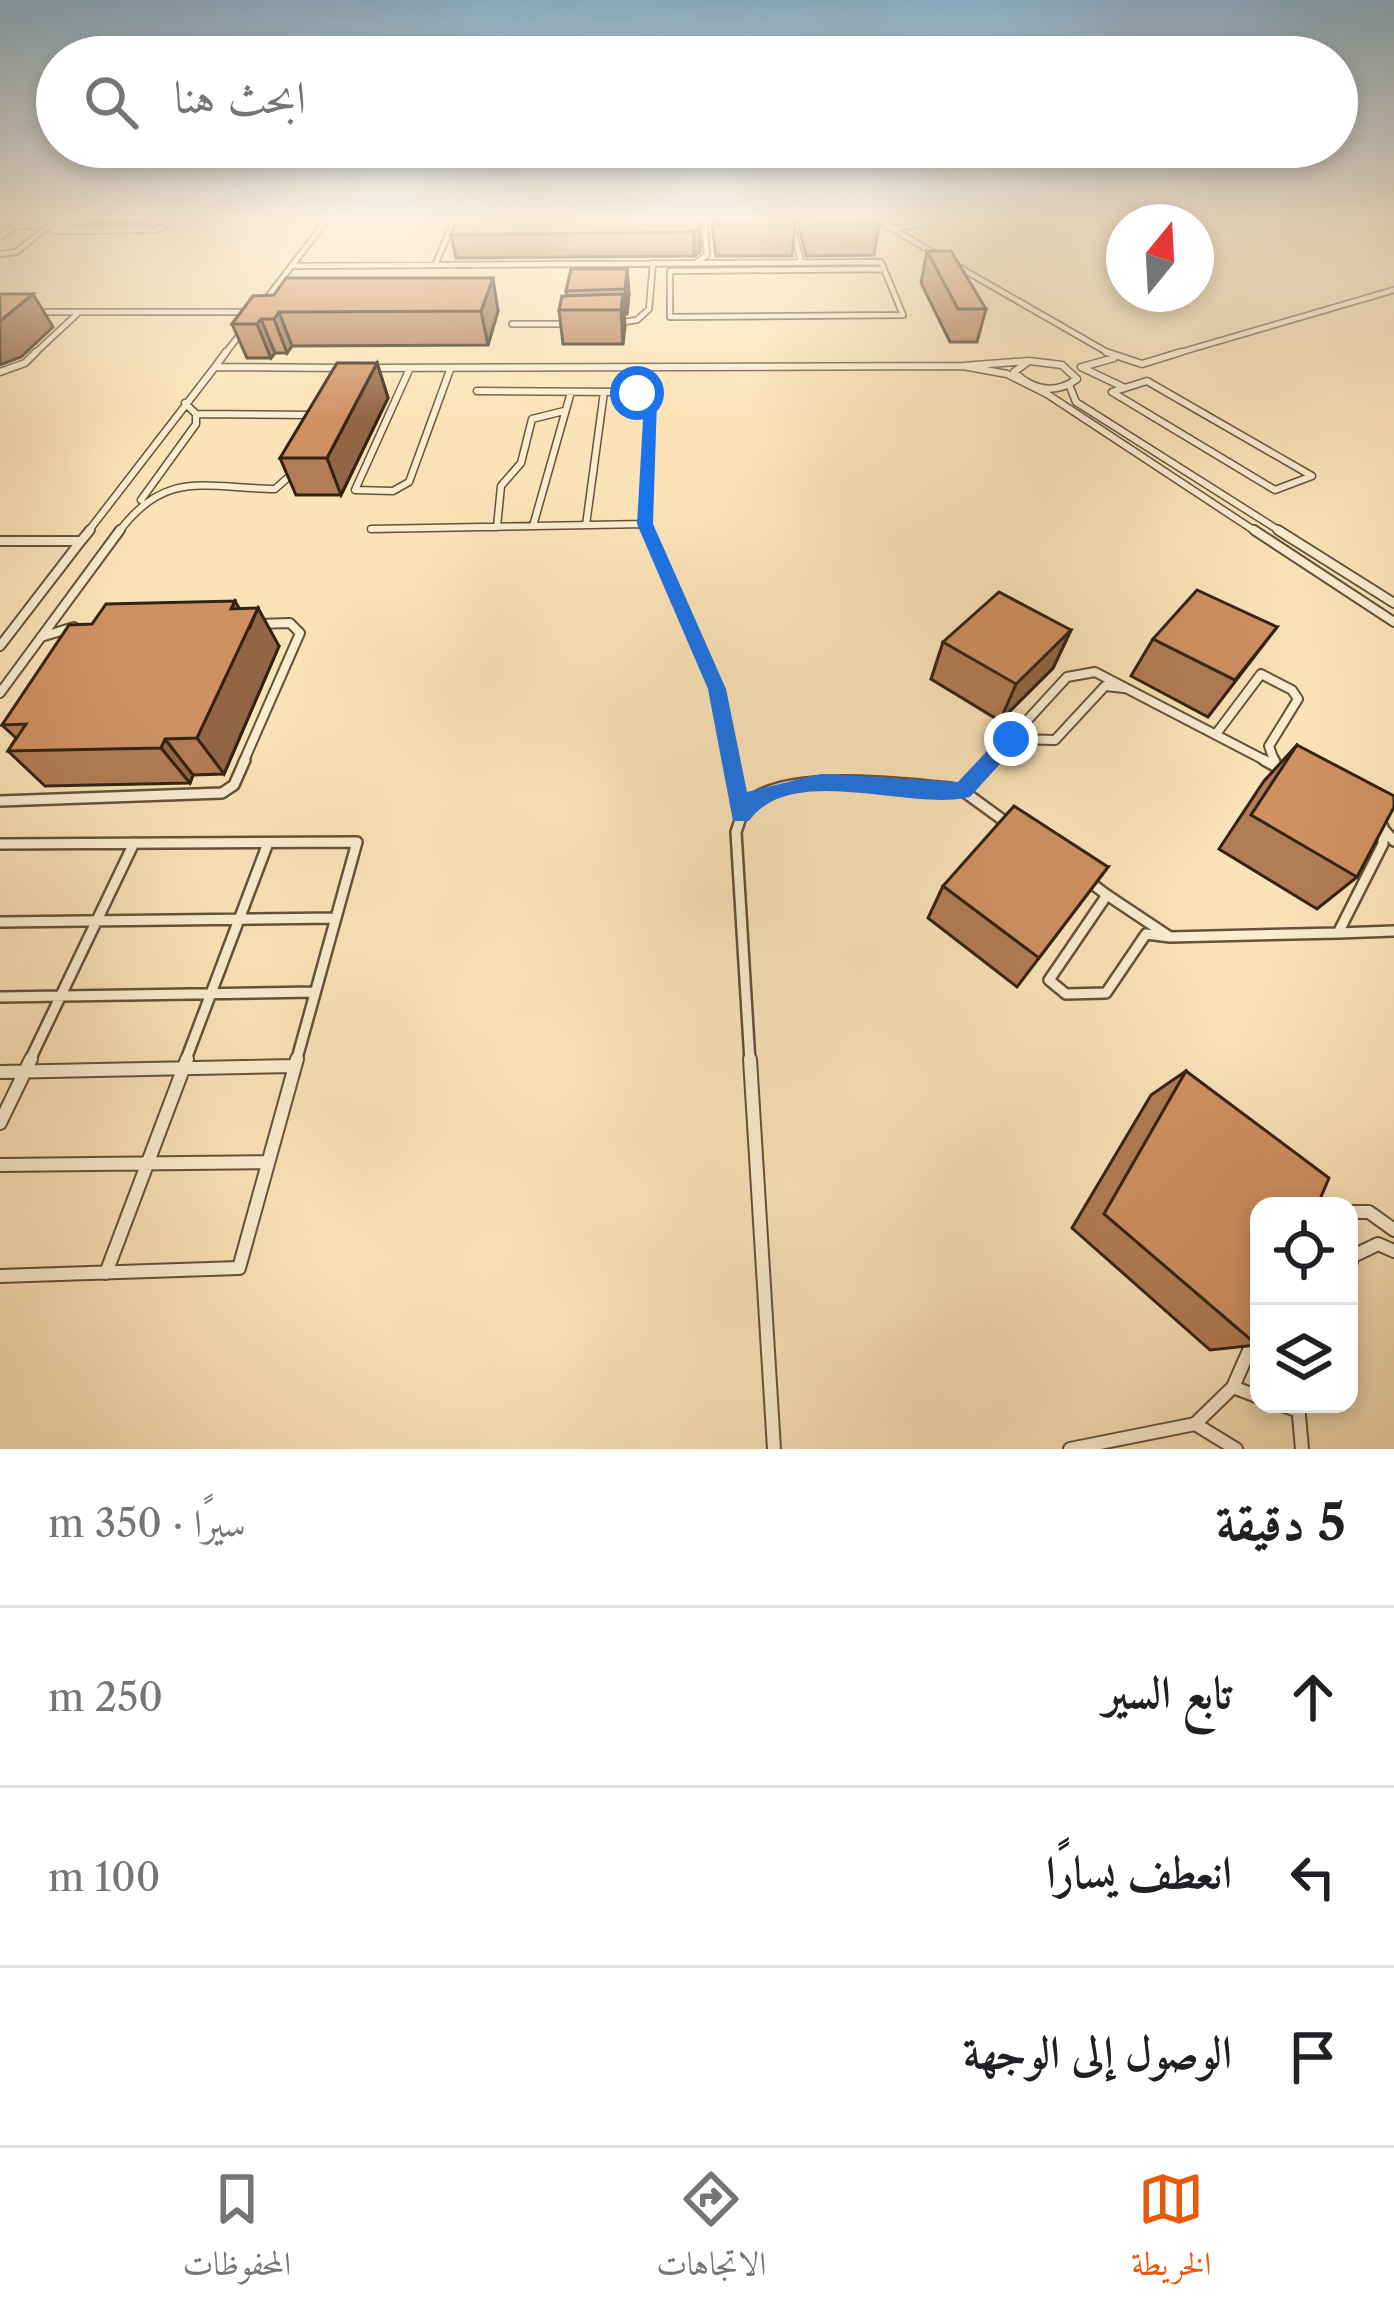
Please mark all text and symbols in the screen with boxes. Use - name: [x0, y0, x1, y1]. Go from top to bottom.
- search box: [36, 36, 1358, 168]
- icon: search: [78, 69, 144, 135]
- text: ابحث هنا: [174, 69, 306, 125]
- north arrow: [1106, 204, 1214, 312]
- route start: [610, 366, 664, 420]
- route end: [984, 712, 1038, 766]
- map controls: [1250, 1197, 1358, 1413]
- button: locate: [1250, 1197, 1358, 1305]
- button: layers: [1250, 1305, 1358, 1413]
- text: 5 دقيقة: [1216, 1491, 1346, 1553]
- text: سيرًا · 350 m: [48, 1499, 246, 1547]
- text: تابع السير: [1103, 1664, 1232, 1720]
- icon: ahead: [1280, 1664, 1346, 1730]
- text: 250 m: [48, 1673, 163, 1721]
- text: انعطف يسارًا: [1046, 1844, 1232, 1900]
- icon: left: [1280, 1844, 1346, 1910]
- text: 100 m: [48, 1853, 161, 1901]
- text: الوصول إلى الوجهة: [963, 2024, 1232, 2080]
- icon: arrive: [1280, 2024, 1346, 2090]
- tab: المحفوظات: [182, 2166, 291, 2296]
- tab: الاتجاهات: [656, 2166, 766, 2296]
- tab: الخريطة: [1131, 2166, 1212, 2296]

